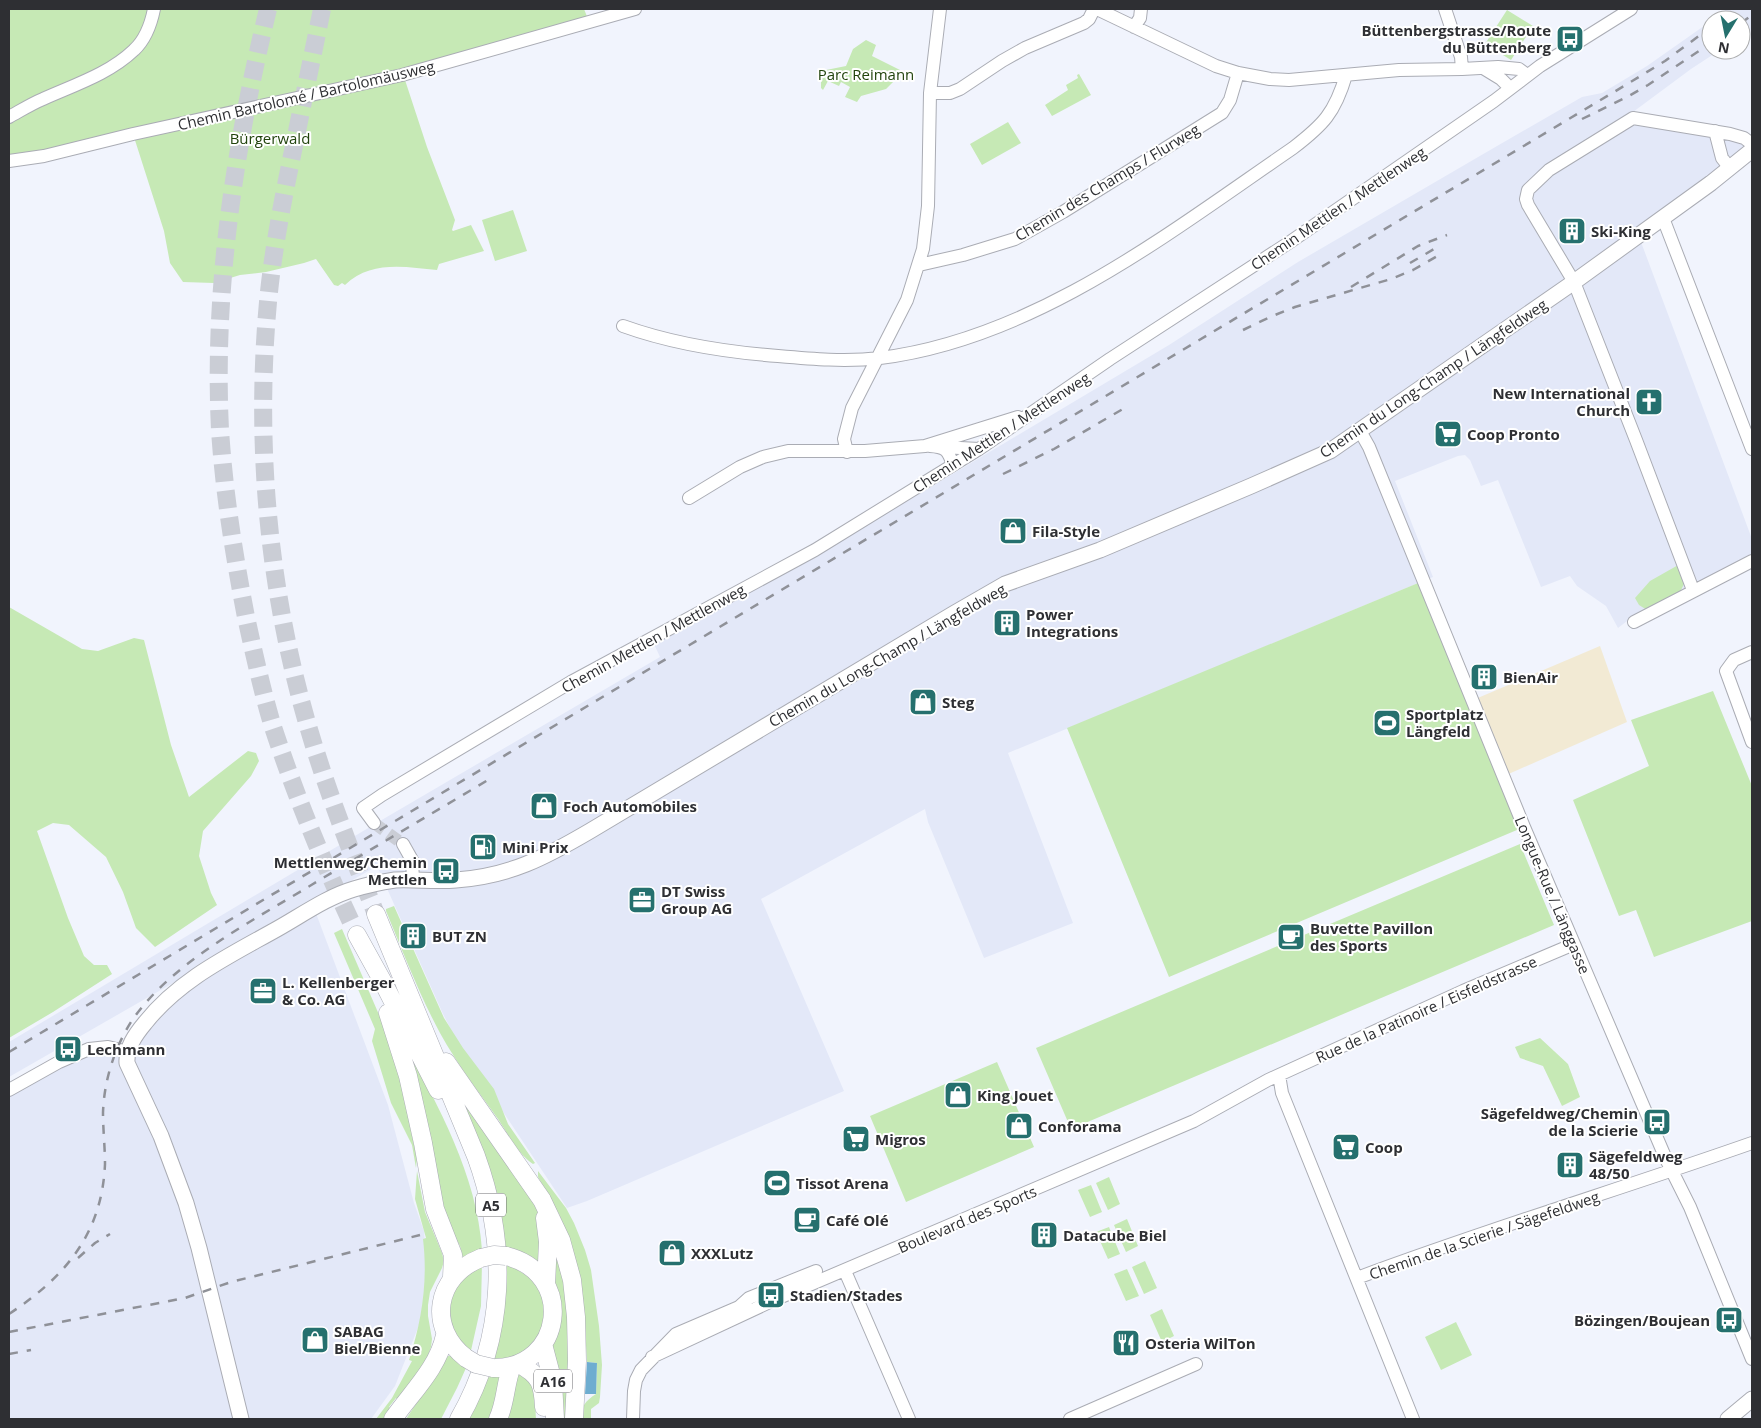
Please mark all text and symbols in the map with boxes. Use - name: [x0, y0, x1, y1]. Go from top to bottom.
- north arrow: [1701, 10, 1751, 60]
- place label: Büttenbergstrasse/Route du Büttenberg: [1361, 20, 1552, 57]
- bus stop icon: Büttenbergstrasse/Route du Büttenberg: [1555, 24, 1585, 54]
- text: N: [1716, 38, 1731, 59]
- street label: Chemin Bartolomé / Bartolomäusweg: [176, 56, 436, 134]
- park label: Parc Reimann: [818, 64, 914, 84]
- street label: Chemin des Champs / Flurweg: [1011, 119, 1203, 245]
- park label: Bürgerwald: [230, 128, 310, 148]
- street label: Chemin Mettlen / Mettlenweg: [1246, 142, 1430, 274]
- building icon: Ski-King: [1557, 216, 1587, 246]
- place label: Ski-King: [1591, 221, 1651, 241]
- street label: Chemin du Long-Champ / Längfeldweg: [1315, 294, 1551, 462]
- street label: Chemin Mettlen / Mettlenweg: [909, 367, 1093, 497]
- place label: New International Church: [1492, 383, 1630, 420]
- church icon: New International Church: [1634, 387, 1664, 417]
- supermarket icon: Coop Pronto: [1433, 419, 1463, 449]
- place label: Coop Pronto: [1467, 424, 1560, 444]
- shop icon: Fila-Style: [998, 516, 1028, 546]
- place label: Fila-Style: [1032, 521, 1100, 541]
- street label: Chemin Mettlen / Mettlenweg: [557, 579, 749, 697]
- street label: Chemin du Long-Champ / Längfeldweg: [765, 579, 1009, 731]
- place label: Power Integrations: [1026, 604, 1118, 641]
- building icon: Power Integrations: [992, 608, 1022, 638]
- building icon: BienAir: [1469, 662, 1499, 692]
- place label: BienAir: [1503, 667, 1558, 687]
- shop icon: Steg: [908, 687, 938, 717]
- place label: Steg: [942, 692, 975, 712]
- place label: Sportplatz Längfeld: [1406, 704, 1483, 741]
- sports icon: Sportplatz Längfeld: [1372, 708, 1402, 738]
- shop icon: Foch Automobiles: [529, 791, 559, 821]
- place label: Foch Automobiles: [563, 796, 697, 816]
- street label: Longue-Rue / Länggasse: [1511, 813, 1595, 977]
- fuel station icon: Mini Prix: [468, 832, 498, 862]
- place label: Mini Prix: [502, 837, 569, 857]
- place label: Mettlenweg/Chemin Mettlen: [274, 852, 427, 889]
- bus stop icon: Mettlenweg/Chemin Mettlen: [431, 856, 461, 886]
- place label: DT Swiss Group AG: [661, 881, 732, 918]
- office icon: DT Swiss Group AG: [627, 885, 657, 915]
- place label: Buvette Pavillon des Sports: [1310, 918, 1433, 955]
- building icon: BUT ZN: [398, 921, 428, 951]
- cafe icon: Buvette Pavillon des Sports: [1276, 922, 1306, 952]
- place label: BUT ZN: [432, 926, 487, 946]
- street label: Rue de la Patinoire / Eisfeldstrasse: [1312, 951, 1540, 1067]
- place label: L. Kellenberger & Co. AG: [282, 972, 395, 1009]
- office icon: L. Kellenberger & Co. AG: [248, 976, 278, 1006]
- bus stop icon: Lechmann: [53, 1034, 83, 1064]
- place label: Lechmann: [87, 1039, 165, 1059]
- shop icon: King Jouet: [943, 1080, 973, 1110]
- place label: King Jouet: [977, 1085, 1054, 1105]
- place label: Sägefeldweg/Chemin de la Scierie: [1481, 1103, 1638, 1140]
- bus stop icon: Sägefeldweg/Chemin de la Scierie: [1642, 1107, 1672, 1137]
- shop icon: Conforama: [1004, 1111, 1034, 1141]
- place label: Conforama: [1038, 1116, 1121, 1136]
- supermarket icon: Migros: [841, 1124, 871, 1154]
- place label: Migros: [875, 1129, 926, 1149]
- supermarket icon: Coop: [1331, 1132, 1361, 1162]
- place label: Coop: [1365, 1137, 1403, 1157]
- place label: Sägefeldweg 48/50: [1589, 1146, 1683, 1183]
- building icon: Sägefeldweg 48/50: [1555, 1150, 1585, 1180]
- sports icon: Tissot Arena: [762, 1168, 792, 1198]
- place label: Tissot Arena: [796, 1173, 889, 1193]
- street label: Boulevard des Sports: [895, 1181, 1039, 1257]
- street label: Chemin de la Scierie / Sägefeldweg: [1366, 1186, 1602, 1284]
- road number: A5: [476, 1194, 506, 1216]
- cafe icon: Café Olé: [792, 1205, 822, 1235]
- place label: Café Olé: [826, 1210, 889, 1230]
- building icon: Datacube Biel: [1029, 1220, 1059, 1250]
- place label: Datacube Biel: [1063, 1225, 1167, 1245]
- shop icon: XXXLutz: [657, 1238, 687, 1268]
- place label: XXXLutz: [691, 1243, 753, 1263]
- bus stop icon: Stadien/Stades: [756, 1280, 786, 1310]
- place label: Stadien/Stades: [790, 1285, 902, 1305]
- bus stop icon: Bözingen/Boujean: [1714, 1305, 1744, 1335]
- place label: Bözingen/Boujean: [1574, 1310, 1710, 1330]
- place label: SABAG Biel/Bienne: [334, 1321, 421, 1358]
- shop icon: SABAG Biel/Bienne: [300, 1325, 330, 1355]
- restaurant icon: Osteria WilTon: [1111, 1328, 1141, 1358]
- place label: Osteria WilTon: [1145, 1333, 1256, 1353]
- road number: A16: [534, 1370, 572, 1392]

